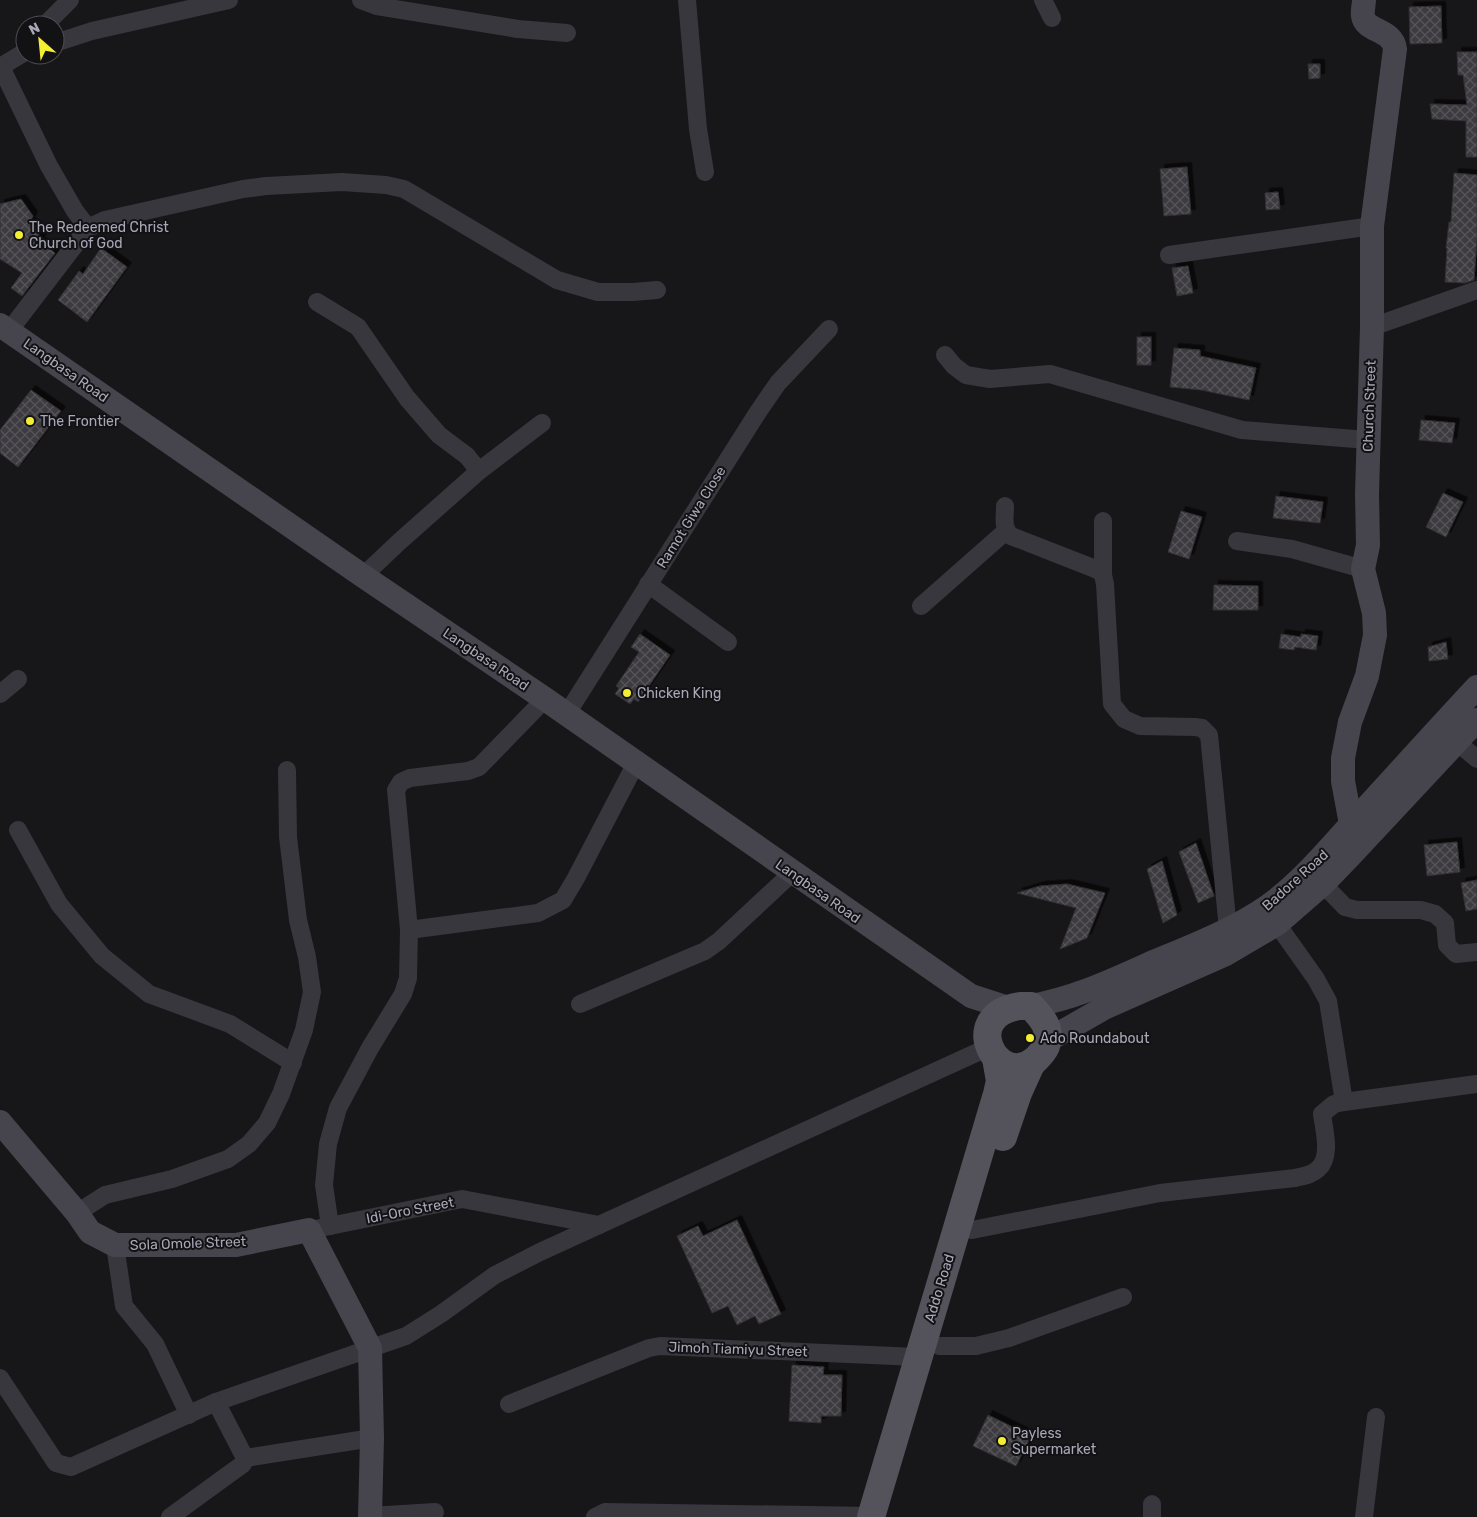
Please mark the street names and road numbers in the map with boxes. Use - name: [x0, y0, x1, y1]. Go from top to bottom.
- street label: Langbasa Road: [20, 335, 112, 406]
- street label: Church Street: [1359, 359, 1380, 452]
- street label: Ramot Giwa Close: [653, 463, 730, 571]
- street label: Langbasa Road: [440, 624, 532, 694]
- street label: Badore Road: [1259, 846, 1332, 914]
- street label: Langbasa Road: [772, 856, 864, 927]
- street label: Idi-Oro Street: [365, 1194, 456, 1227]
- street label: Sola Omole Street: [130, 1233, 247, 1254]
- street label: Addo Road: [921, 1252, 958, 1324]
- street label: Jimoh Tiamiyu Street: [668, 1339, 808, 1360]

